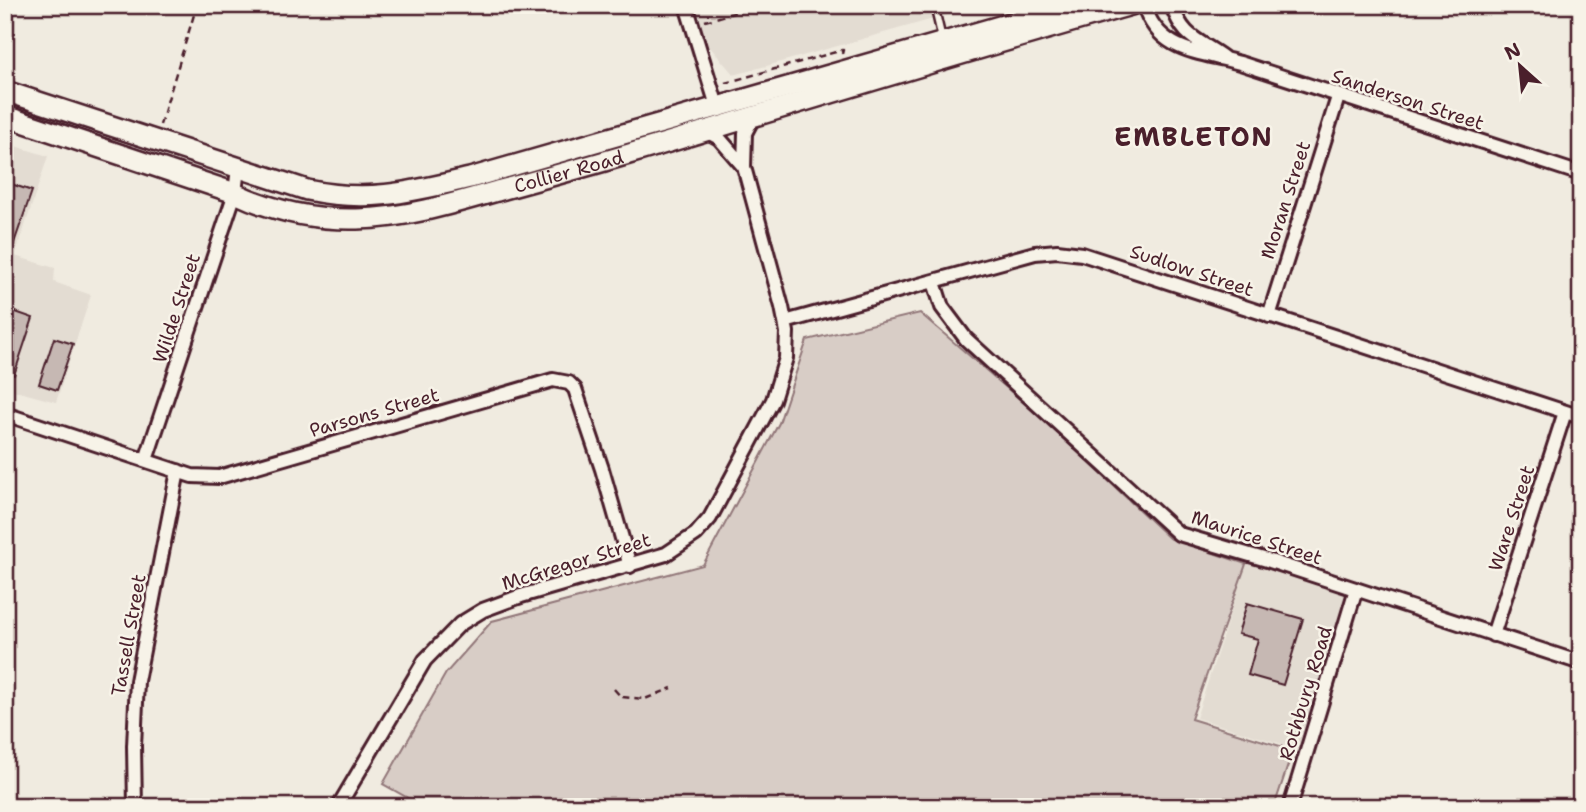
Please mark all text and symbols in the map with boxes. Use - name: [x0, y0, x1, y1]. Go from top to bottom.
- north arrow: [1484, 32, 1554, 102]
- text: N: [1500, 37, 1525, 66]
- street label: Sanderson Street: [1329, 63, 1487, 136]
- district label: EMBLETON: [1114, 119, 1274, 154]
- street label: Moran Street: [1255, 138, 1316, 262]
- street label: Collier Road: [511, 144, 626, 199]
- street label: Sudlow Street: [1127, 239, 1257, 302]
- street label: Wilde Street: [147, 250, 206, 366]
- street label: Parsons Street: [306, 382, 442, 443]
- street label: Ware Street: [1483, 462, 1540, 574]
- street label: Maurice Street: [1188, 505, 1326, 570]
- street label: McGregor Street: [499, 527, 654, 596]
- street label: Tassell Street: [105, 572, 152, 698]
- street label: Rothbury Road: [1273, 623, 1338, 763]

